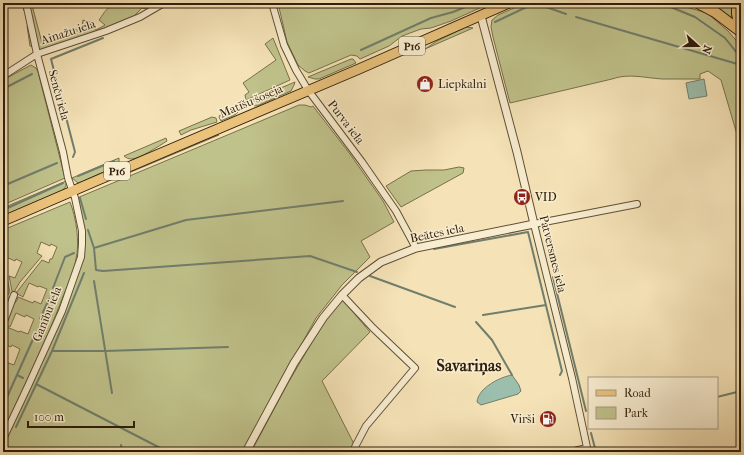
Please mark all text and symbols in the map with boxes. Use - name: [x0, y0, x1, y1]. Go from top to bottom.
- street label: Ainažu iela: [38, 16, 98, 48]
- north arrow: [678, 26, 718, 66]
- road number: P16: [399, 37, 425, 55]
- text: N: [699, 43, 714, 56]
- street label: Senču iela: [46, 68, 73, 122]
- shop icon: Liepkalni: [415, 74, 435, 94]
- place label: Liepkalni: [438, 77, 487, 91]
- street label: Matīšu šoseja: [217, 81, 285, 121]
- street label: Purva iela: [325, 97, 367, 147]
- road number: P16: [104, 162, 130, 180]
- bus stop icon: VID: [512, 187, 532, 207]
- place label: VID: [534, 190, 557, 204]
- street label: Patversmes iela: [537, 214, 569, 295]
- street label: Beātes iela: [409, 220, 466, 246]
- street label: Ganību iela: [30, 284, 65, 344]
- district label: Savariņas: [437, 356, 501, 376]
- legend: [588, 377, 718, 429]
- text: Road: [624, 386, 651, 400]
- scale bar: [28, 403, 134, 429]
- text: Park: [624, 406, 649, 420]
- fuel station icon: Virši: [538, 409, 558, 429]
- text: 100 m: [34, 410, 64, 424]
- place label: Virši: [510, 412, 535, 426]

